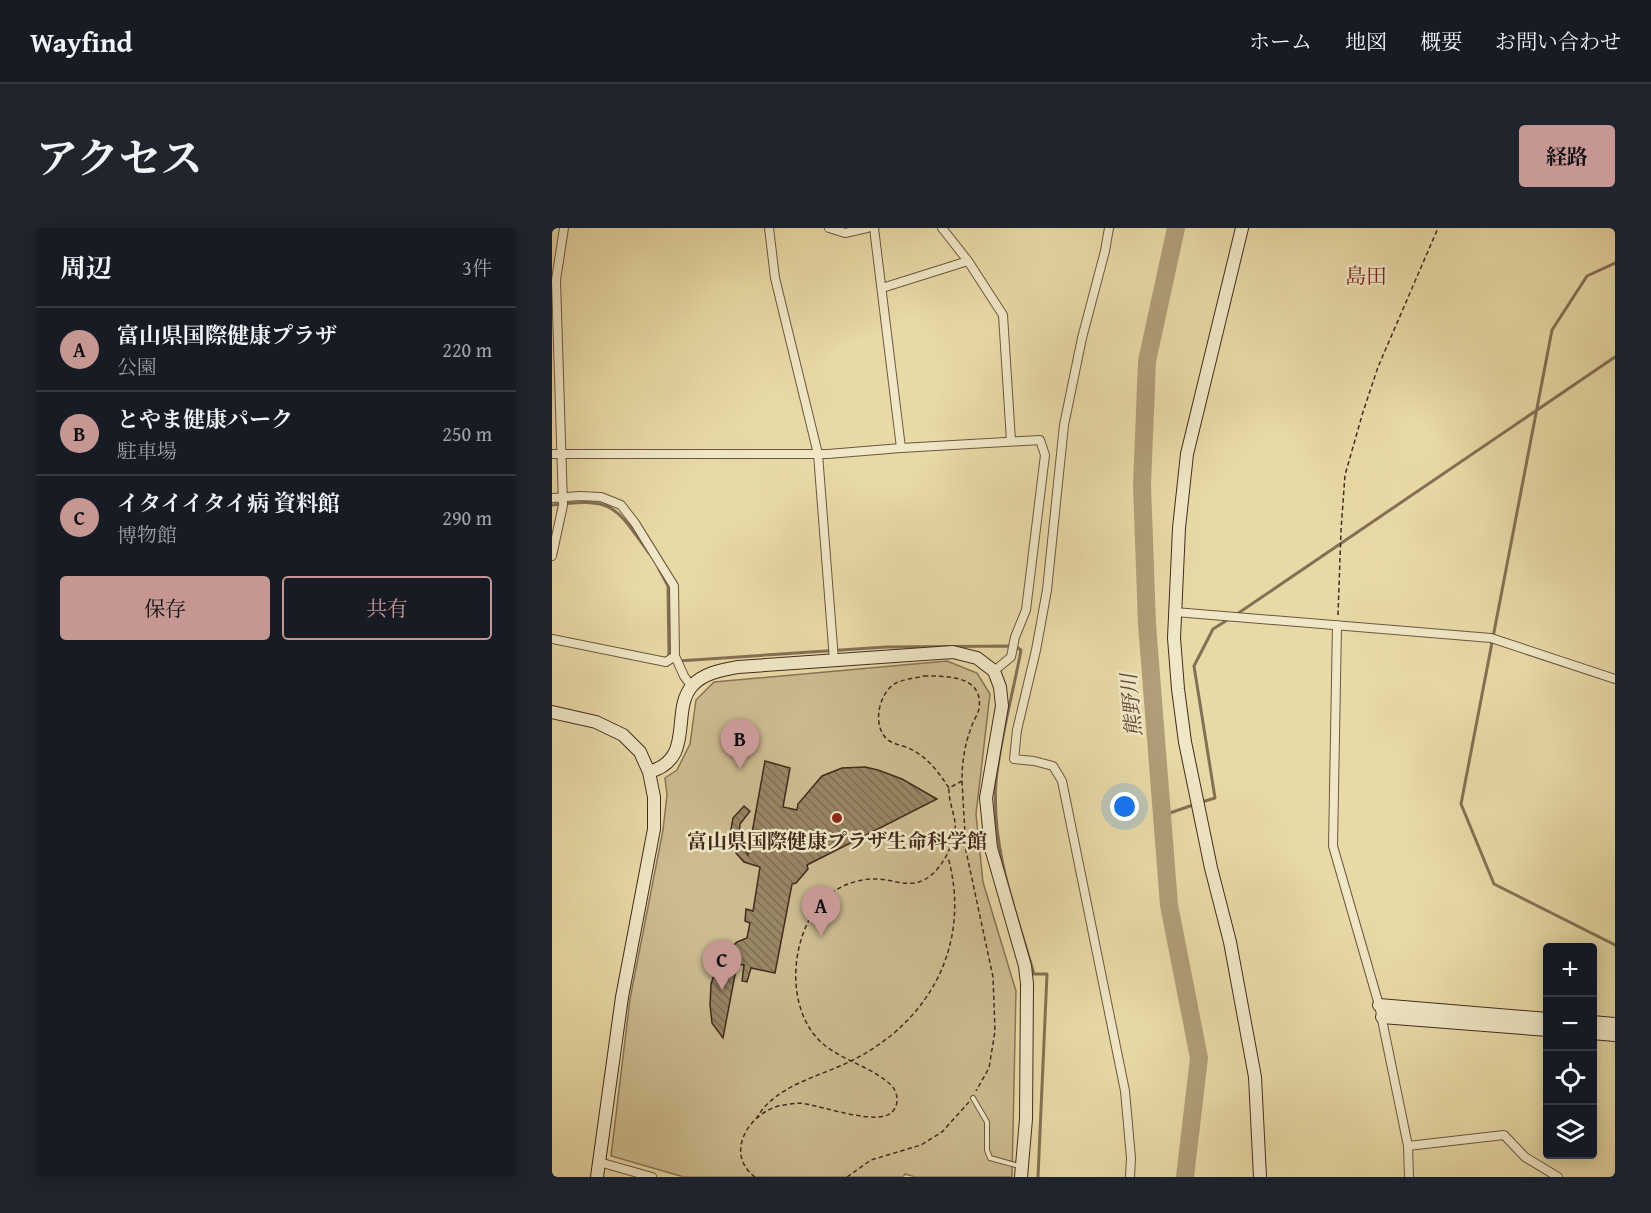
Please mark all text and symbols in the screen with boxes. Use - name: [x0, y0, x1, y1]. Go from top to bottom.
- text: Wayfind: [30, 21, 132, 62]
- text: ホーム: [1249, 26, 1312, 57]
- text: 地図: [1345, 26, 1387, 57]
- text: 概要: [1420, 26, 1462, 57]
- text: お問い合わせ: [1495, 26, 1621, 57]
- button: 経路: [1519, 125, 1615, 187]
- text: アクセス: [36, 127, 203, 188]
- text: 周辺: [60, 248, 112, 287]
- text: 3件: [462, 253, 492, 282]
- district label: 島田: [1345, 260, 1387, 291]
- text: 富山県国際健康プラザ: [117, 319, 337, 351]
- text: A: [73, 335, 86, 364]
- text: 220 m: [442, 335, 492, 364]
- text: 公園: [117, 352, 157, 381]
- text: とやま健康パーク: [117, 403, 293, 435]
- text: B: [73, 419, 86, 448]
- text: 250 m: [442, 419, 492, 448]
- text: 駐車場: [117, 436, 177, 465]
- text: イタイイタイ病 資料館: [117, 487, 340, 519]
- text: C: [74, 503, 85, 532]
- text: 290 m: [442, 503, 492, 532]
- text: 博物館: [117, 520, 177, 549]
- button: 保存: [60, 576, 270, 640]
- button: 共有: [282, 576, 492, 640]
- water label: 熊野川: [1113, 670, 1149, 738]
- pin: B: [720, 720, 759, 769]
- your location: [1110, 792, 1139, 821]
- marker: 富山県国際健康プラザ生命科学館: [830, 811, 844, 825]
- place label: 富山県国際健康プラザ生命科学館: [687, 826, 987, 855]
- pin: A: [802, 886, 840, 936]
- pin: C: [702, 940, 742, 990]
- map controls: [1543, 943, 1597, 1159]
- button: +: [1543, 943, 1597, 997]
- button: −: [1543, 997, 1597, 1051]
- button: locate: [1543, 1051, 1597, 1105]
- button: layers: [1543, 1105, 1597, 1159]

